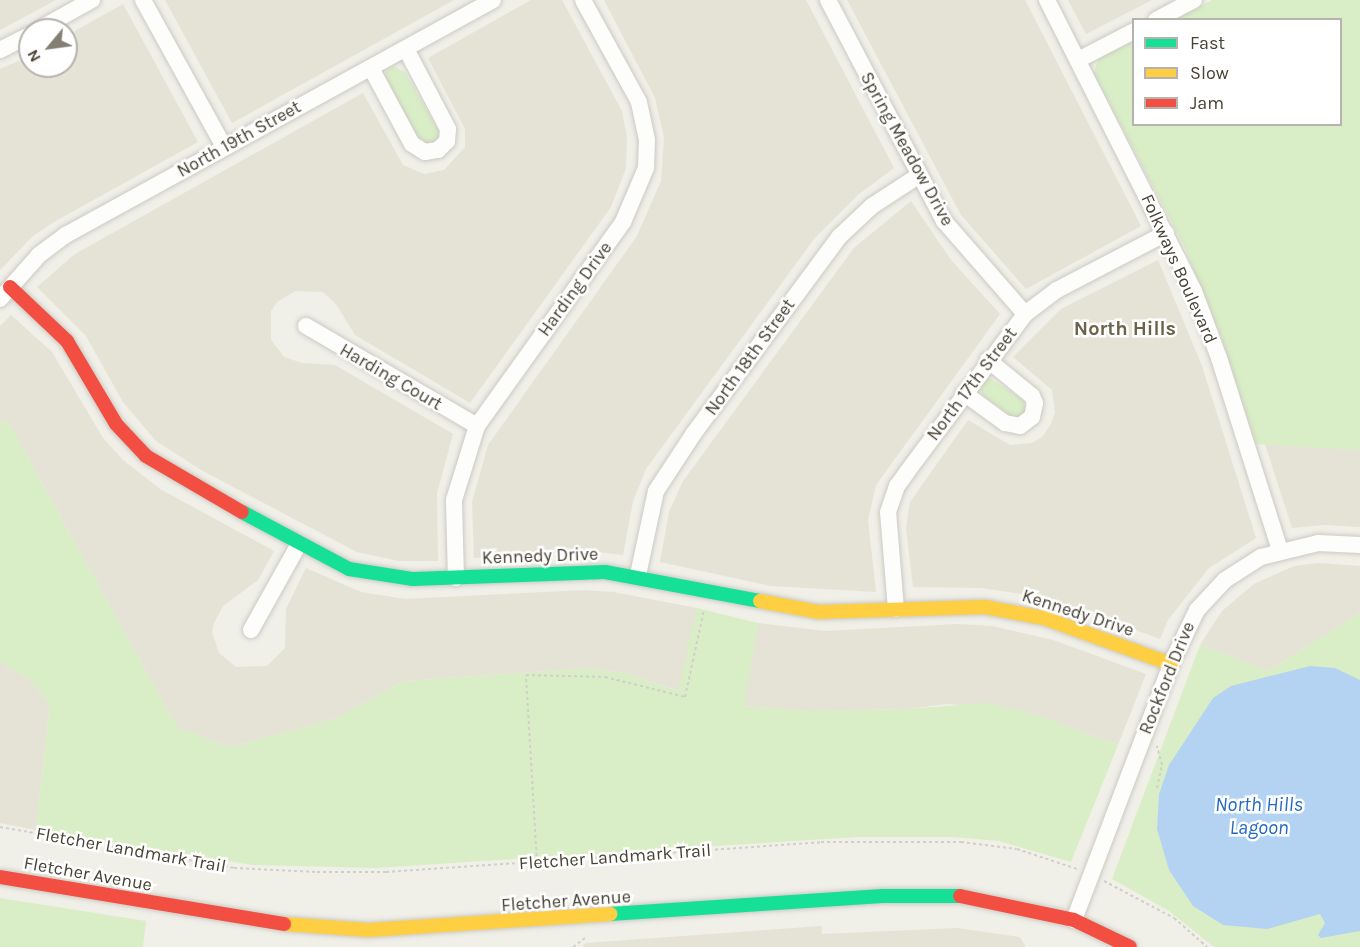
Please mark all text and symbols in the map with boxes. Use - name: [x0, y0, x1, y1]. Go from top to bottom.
- north arrow: [18, 18, 78, 78]
- legend: [1132, 18, 1342, 126]
- text: Fast: [1190, 32, 1225, 54]
- text: N: [22, 46, 45, 66]
- text: Slow: [1190, 62, 1229, 84]
- street label: Spring Meadow Drive: [856, 68, 958, 230]
- text: Jam: [1190, 92, 1224, 114]
- street label: North 19th Street: [173, 96, 305, 182]
- street label: Folkways Boulevard: [1136, 191, 1222, 347]
- street label: Harding Drive: [533, 237, 617, 341]
- street label: North 18th Street: [700, 294, 800, 420]
- district label: North Hills: [1074, 316, 1176, 340]
- street label: North 17th Street: [922, 323, 1022, 445]
- street label: Harding Court: [336, 339, 446, 415]
- street label: Kennedy Drive: [481, 543, 599, 569]
- street label: Kennedy Drive: [1019, 585, 1137, 641]
- street label: Rockford Drive: [1135, 619, 1199, 737]
- water label: North Hills Lagoon: [1215, 792, 1303, 839]
- street label: Fletcher Landmark Trail: [34, 823, 228, 877]
- street label: Fletcher Landmark Trail: [518, 840, 712, 874]
- street label: Fletcher Avenue: [22, 852, 154, 896]
- street label: Fletcher Avenue: [500, 886, 632, 916]

